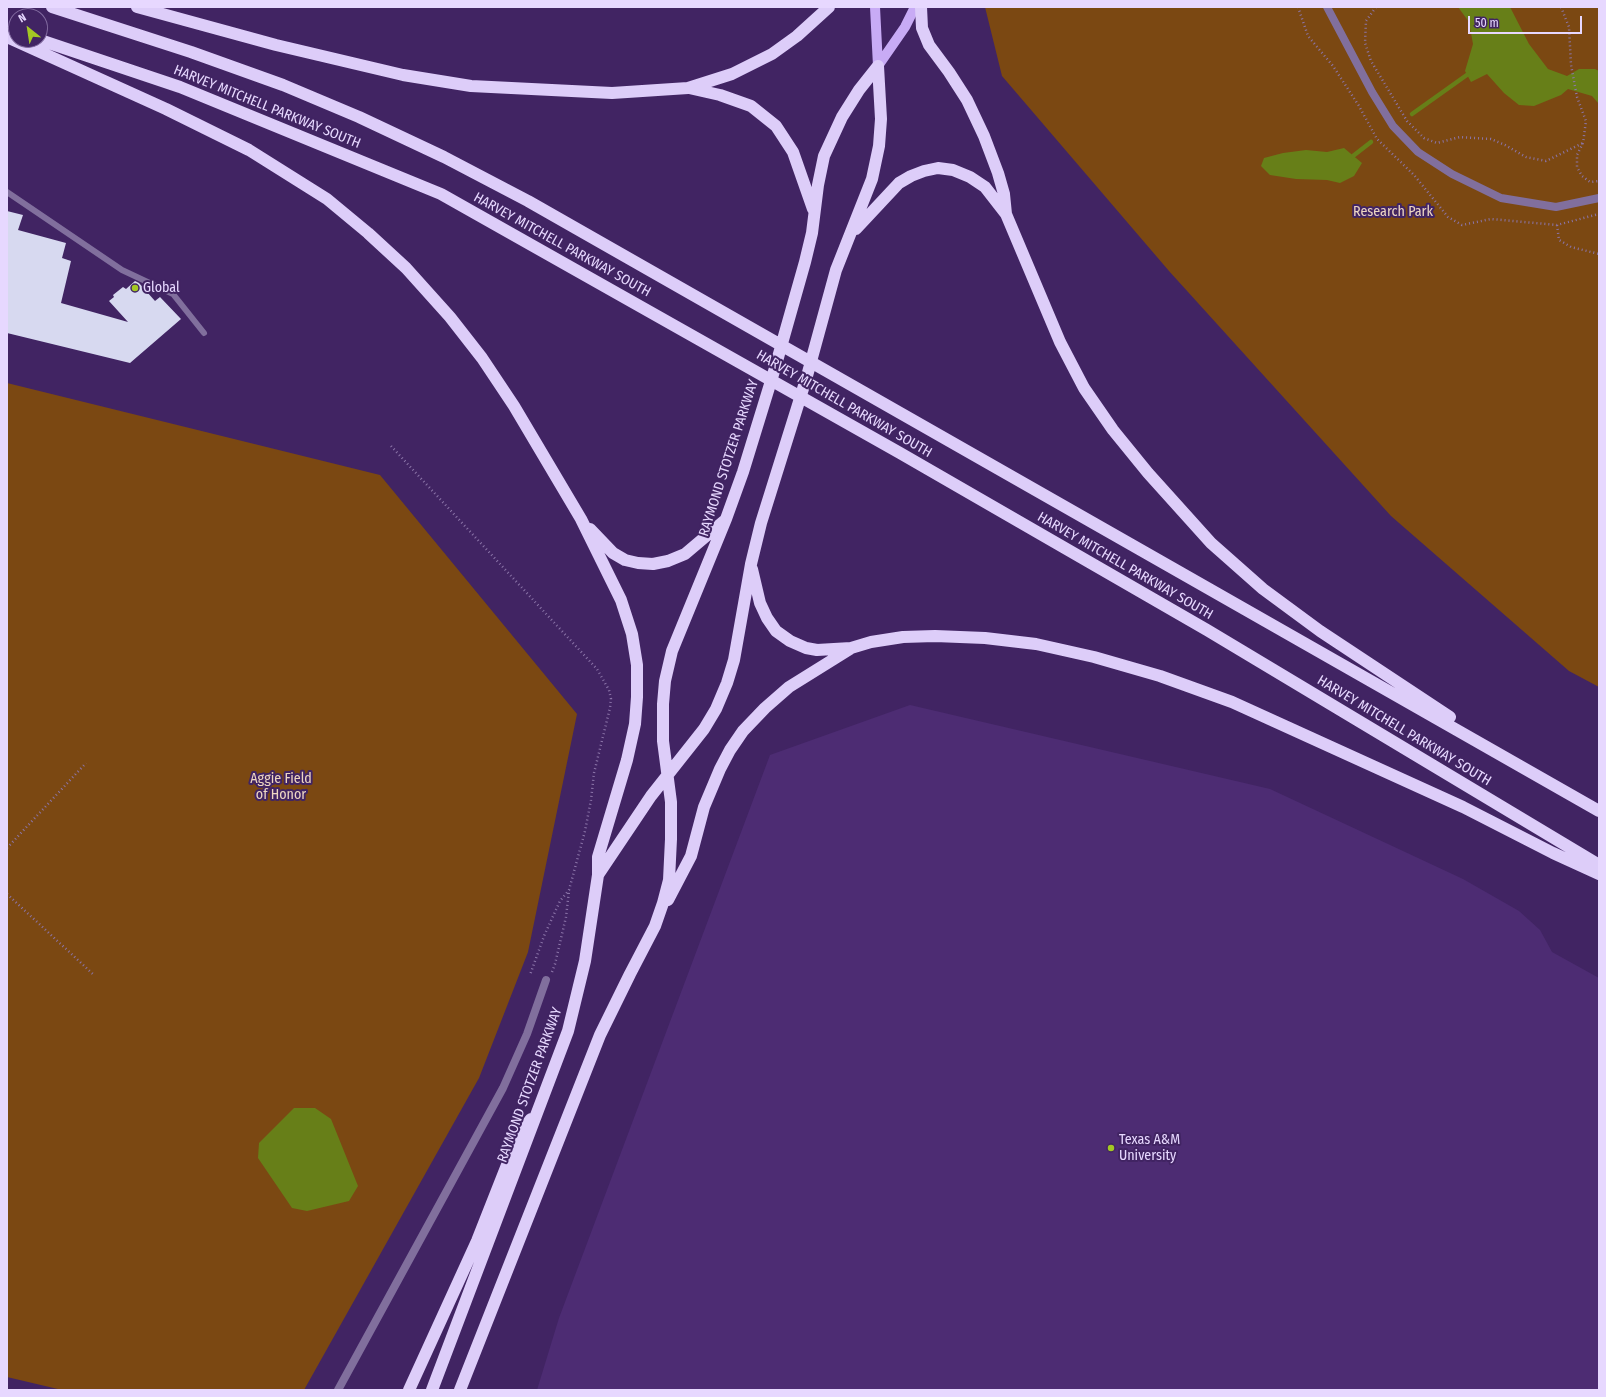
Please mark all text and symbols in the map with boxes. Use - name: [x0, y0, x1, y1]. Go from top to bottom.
- north arrow: [8, 8, 48, 48]
- scale bar: [1470, 8, 1584, 34]
- text: N: [16, 11, 28, 25]
- text: 50 m: [1475, 16, 1499, 30]
- street label: HARVEY MITCHELL PARKWAY SOUTH: [171, 62, 363, 152]
- street label: HARVEY MITCHELL PARKWAY SOUTH: [470, 189, 654, 301]
- park label: Research Park: [1353, 204, 1433, 220]
- place label: Global: [143, 280, 180, 296]
- marker: Global: [130, 283, 140, 293]
- street label: HARVEY MITCHELL PARKWAY SOUTH: [753, 347, 935, 461]
- street label: RAYMOND STOTZER PARKWAY: [696, 377, 762, 539]
- street label: HARVEY MITCHELL PARKWAY SOUTH: [1034, 509, 1216, 623]
- street label: HARVEY MITCHELL PARKWAY SOUTH: [1314, 672, 1494, 790]
- park label: Aggie Field of Honor: [250, 771, 312, 804]
- street label: RAYMOND STOTZER PARKWAY: [494, 1005, 566, 1165]
- place label: Texas A&M University: [1119, 1132, 1180, 1164]
- marker: Texas A&M University: [1106, 1143, 1116, 1153]

